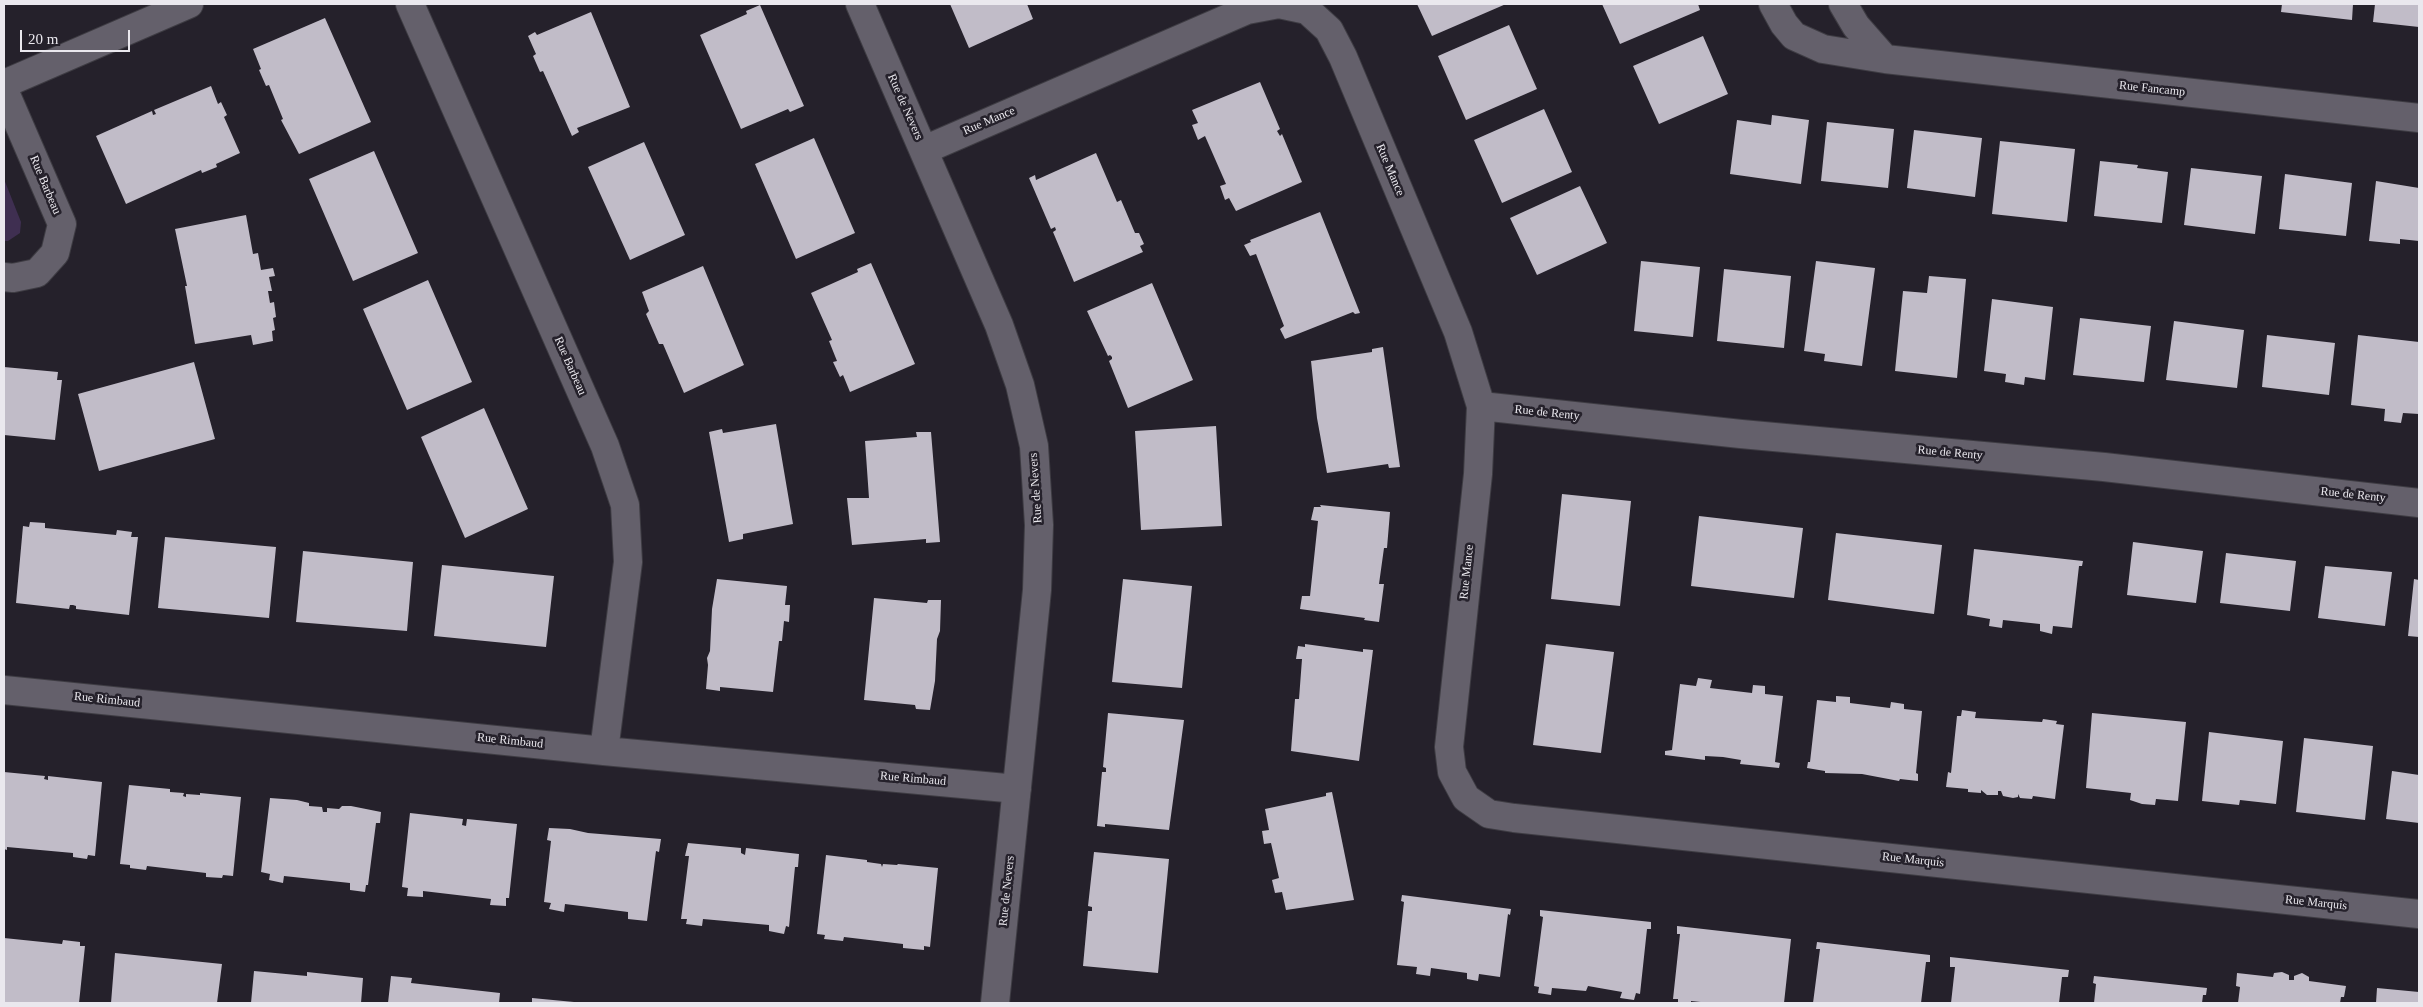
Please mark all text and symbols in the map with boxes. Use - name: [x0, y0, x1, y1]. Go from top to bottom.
- scale bar: [22, 20, 132, 52]
- text: 20 m: [28, 31, 58, 47]
- street label: Rue de Nevers: [884, 72, 926, 142]
- street label: Rue Fancamp: [2118, 78, 2186, 100]
- street label: Rue Mance: [961, 104, 1017, 138]
- street label: Rue Mance: [1373, 142, 1407, 198]
- street label: Rue Barbeau: [26, 154, 64, 216]
- street label: Rue Barbeau: [551, 335, 589, 397]
- street label: Rue de Renty: [1514, 402, 1580, 424]
- street label: Rue de Renty: [1917, 443, 1983, 463]
- street label: Rue de Nevers: [1026, 452, 1046, 524]
- street label: Rue de Renty: [2320, 484, 2386, 506]
- street label: Rue Mance: [1457, 544, 1477, 600]
- street label: Rue Rimbaud: [73, 689, 141, 711]
- street label: Rue Rimbaud: [476, 730, 544, 752]
- street label: Rue Rimbaud: [879, 769, 947, 789]
- street label: Rue Marquis: [1881, 850, 1945, 870]
- street label: Rue de Nevers: [996, 855, 1018, 927]
- street label: Rue Marquis: [2284, 893, 2348, 913]

